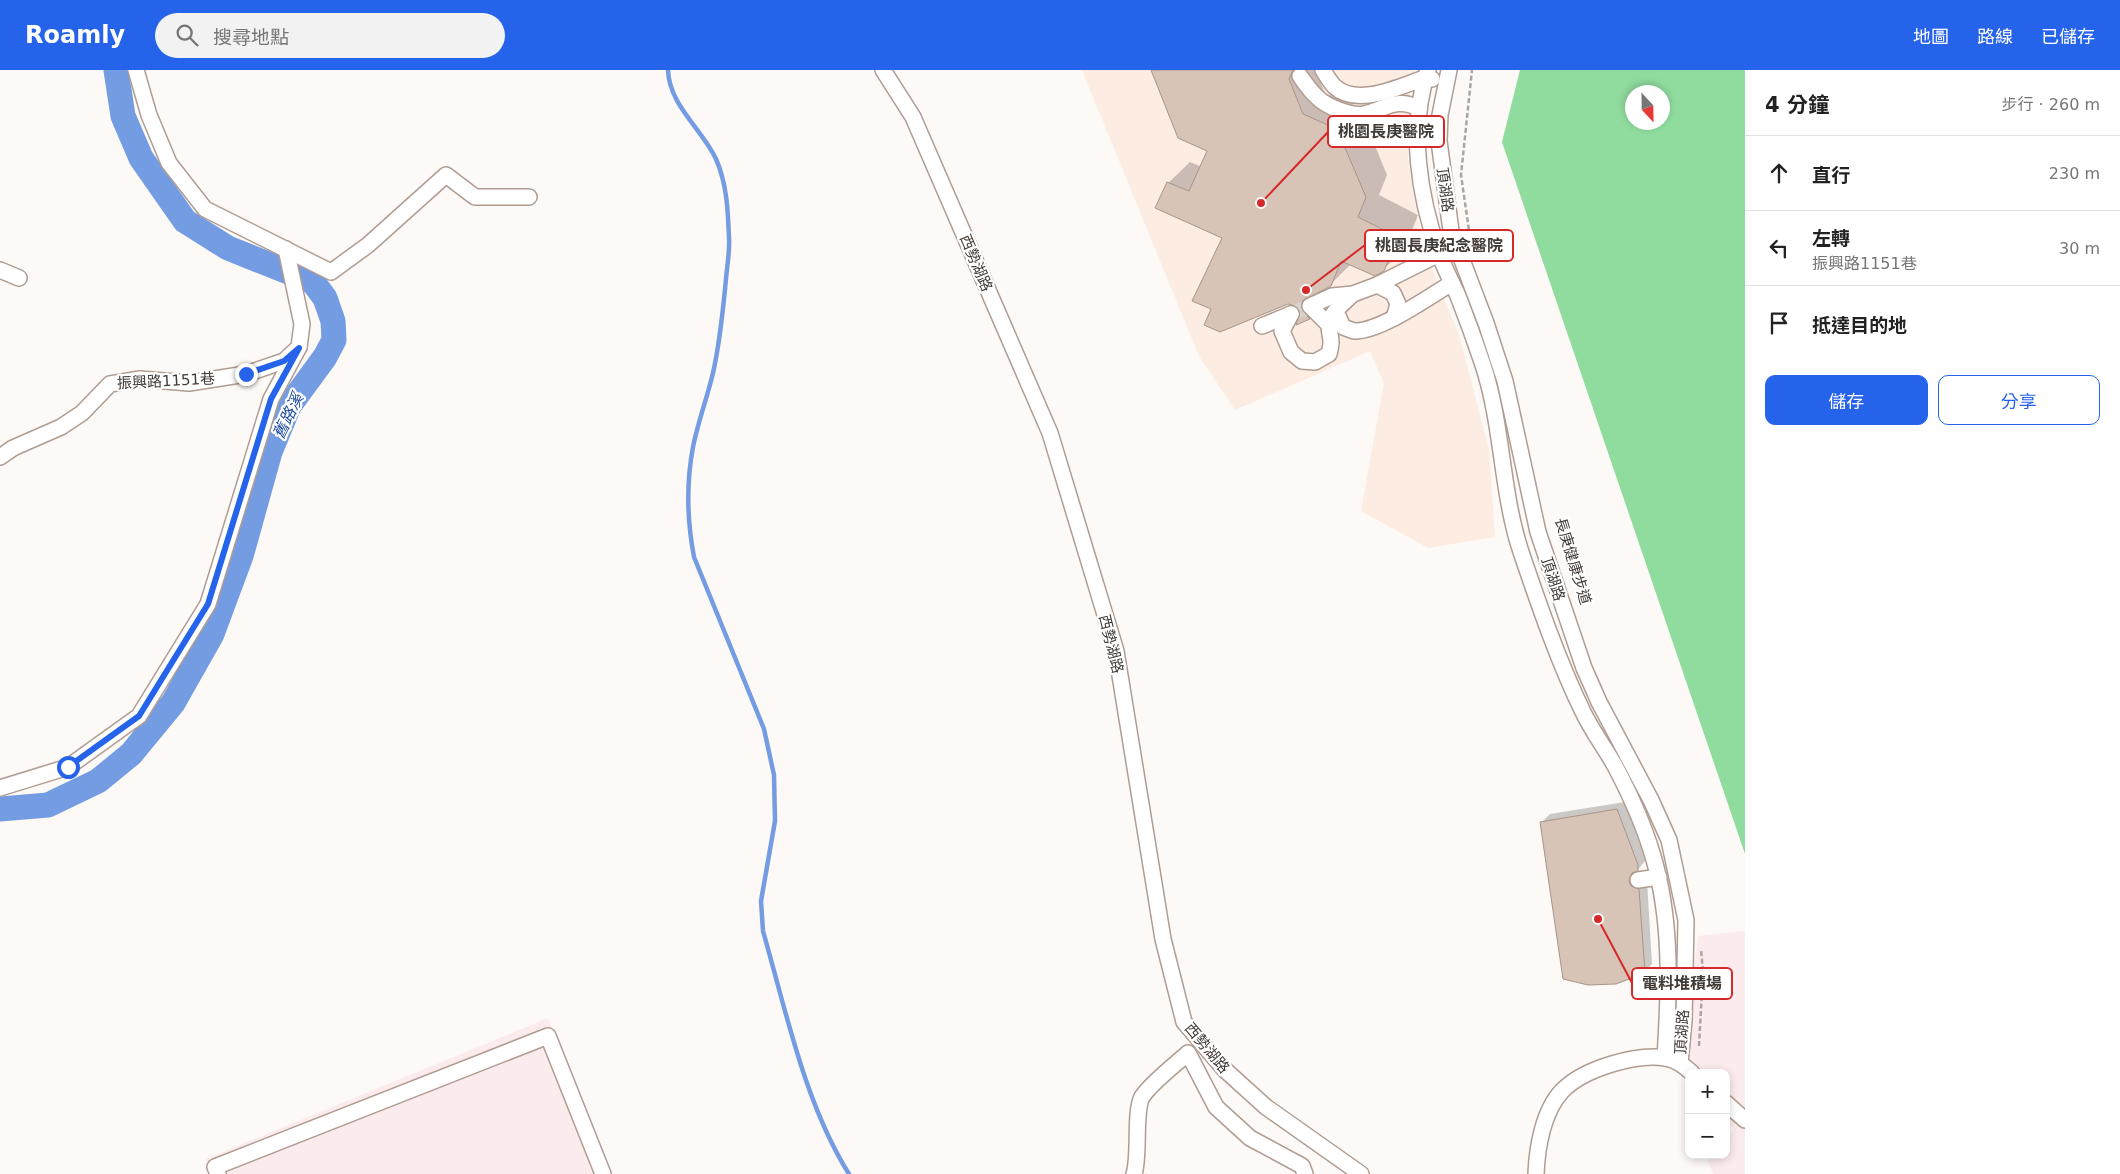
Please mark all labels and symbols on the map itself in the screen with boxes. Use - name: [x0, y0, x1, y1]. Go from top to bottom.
- north arrow: [1625, 85, 1670, 130]
- callout: 桃園長庚醫院: [1328, 116, 1444, 147]
- text: 桃園長庚醫院: [1338, 122, 1434, 141]
- street label: 頂湖路: [1433, 166, 1457, 214]
- callout: 桃園長庚紀念醫院: [1365, 230, 1513, 261]
- street label: 西勢湖路: [956, 232, 996, 294]
- text: 桃園長庚紀念醫院: [1375, 236, 1503, 255]
- route end: [235, 363, 258, 386]
- street label: 振興路1151巷: [117, 369, 215, 393]
- water label: 舊路溪: [269, 388, 308, 442]
- street label: 長庚健康步道: [1551, 515, 1595, 607]
- street label: 頂湖路: [1537, 555, 1569, 603]
- street label: 西勢湖路: [1095, 613, 1127, 675]
- route start: [57, 756, 80, 779]
- callout: 電料堆積場: [1632, 968, 1732, 999]
- text: 電料堆積場: [1642, 974, 1722, 993]
- street label: 頂湖路: [1671, 1009, 1693, 1055]
- street label: 西勢湖路: [1181, 1019, 1233, 1077]

